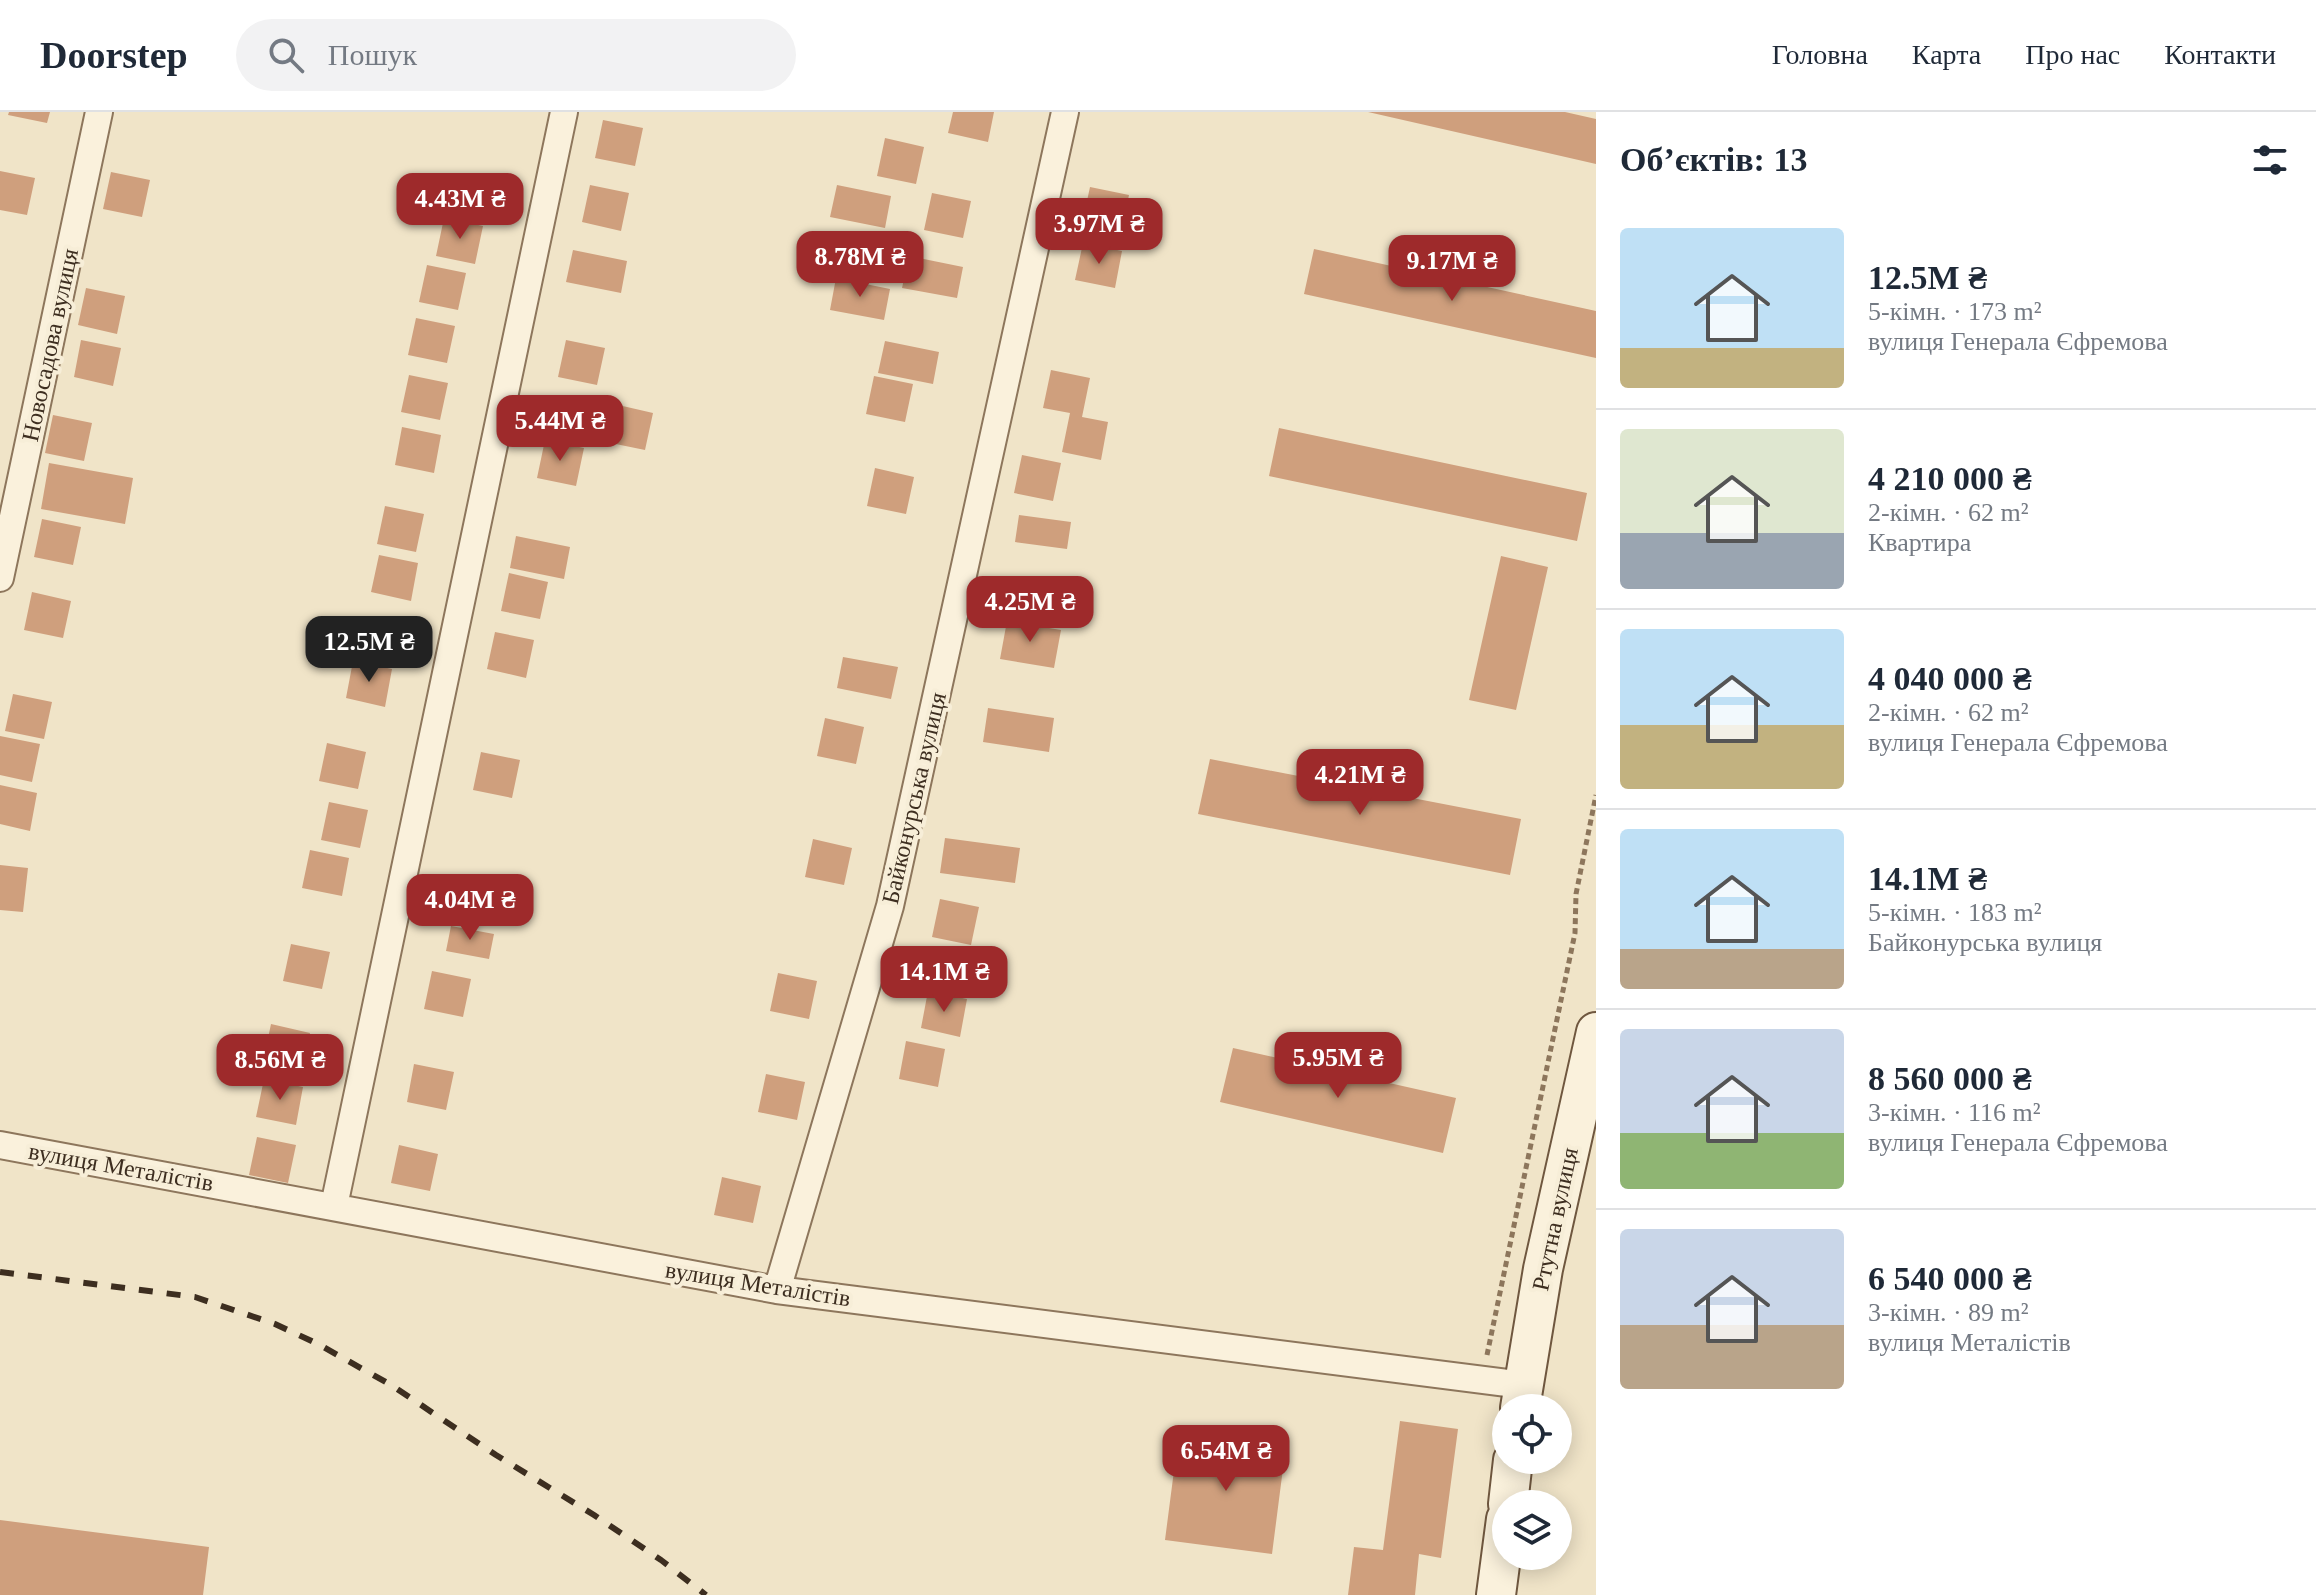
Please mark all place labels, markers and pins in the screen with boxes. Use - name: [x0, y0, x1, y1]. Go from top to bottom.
- pin: 4.43M ₴: [386, 173, 534, 241]
- pin: 3.97M ₴: [1025, 198, 1173, 266]
- pin: 8.78M ₴: [786, 231, 934, 299]
- pin: 9.17M ₴: [1378, 235, 1526, 303]
- pin: 5.44M ₴: [486, 395, 634, 463]
- pin: 4.25M ₴: [956, 576, 1104, 644]
- pin: 12.5M ₴: [295, 616, 443, 684]
- pin: 4.21M ₴: [1286, 749, 1434, 817]
- pin: 4.04M ₴: [396, 874, 544, 942]
- pin: 14.1M ₴: [870, 946, 1018, 1014]
- pin: 5.95M ₴: [1264, 1032, 1412, 1100]
- pin: 8.56M ₴: [206, 1034, 354, 1102]
- pin: 6.54M ₴: [1152, 1425, 1300, 1493]

